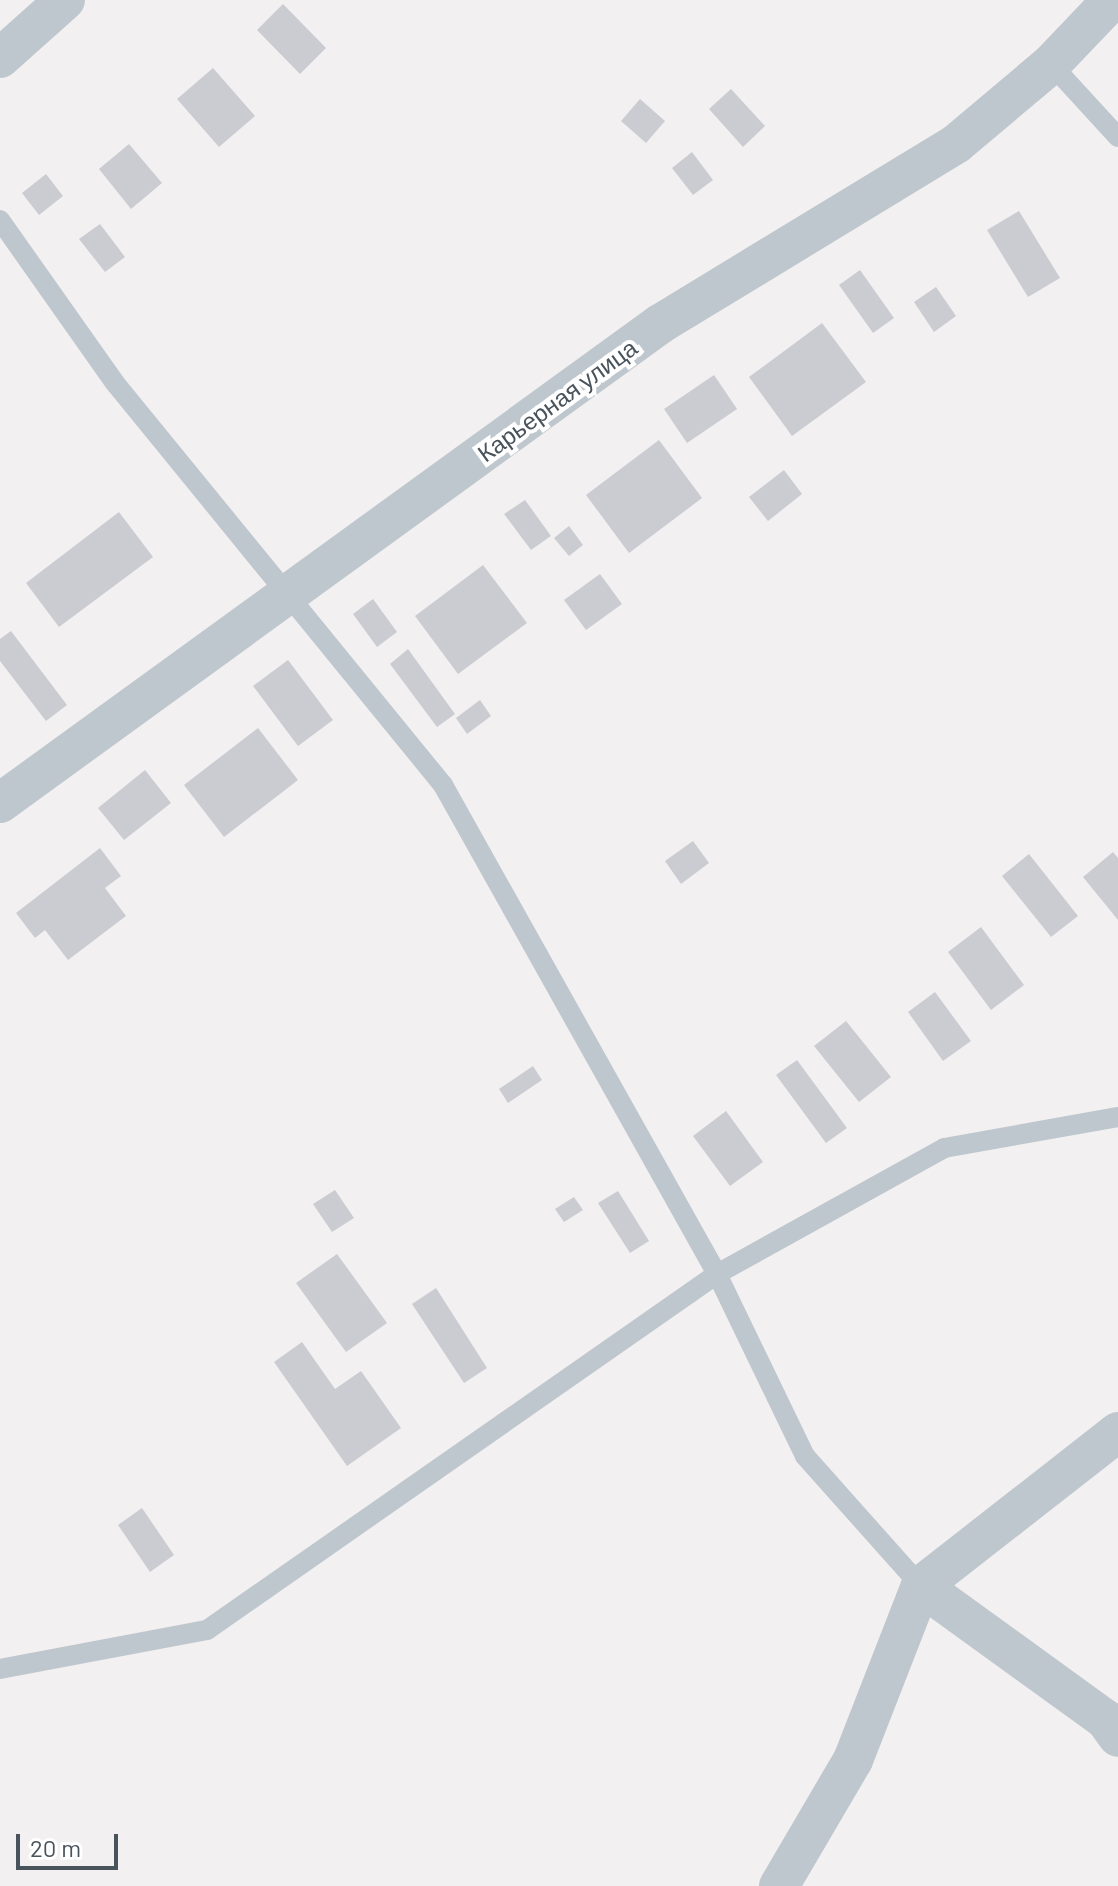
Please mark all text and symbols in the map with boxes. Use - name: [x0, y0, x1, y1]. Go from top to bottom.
- street label: Карьерная улица: [472, 332, 642, 468]
- scale bar: [20, 1818, 122, 1868]
- text: 20 m: [30, 1833, 81, 1862]

